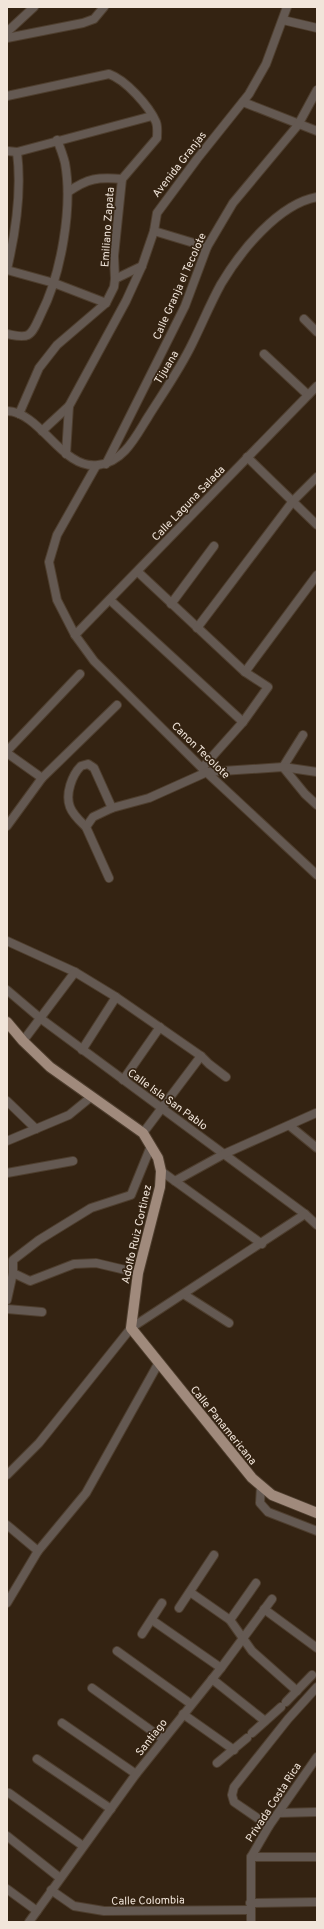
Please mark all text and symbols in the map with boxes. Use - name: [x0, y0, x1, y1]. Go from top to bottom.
- street label: Avenida Granjas: [150, 129, 210, 200]
- street label: Emiliano Zapata: [98, 186, 118, 268]
- street label: Calle Granja el Tecolote: [150, 231, 210, 342]
- street label: Tijuana: [151, 348, 182, 387]
- street label: Calle Laguna Salada: [149, 463, 228, 544]
- street label: Canon Tecolote: [168, 719, 233, 782]
- street label: Calle Isla San Pablo: [125, 1066, 210, 1134]
- street label: Adolfo Ruiz Cortinez: [119, 1183, 155, 1285]
- street label: Calle Panamericana: [187, 1383, 260, 1468]
- street label: Santiago: [133, 1716, 171, 1759]
- street label: Privada Costa Rica: [243, 1760, 305, 1845]
- street label: Calle Colombia: [111, 1893, 185, 1909]

